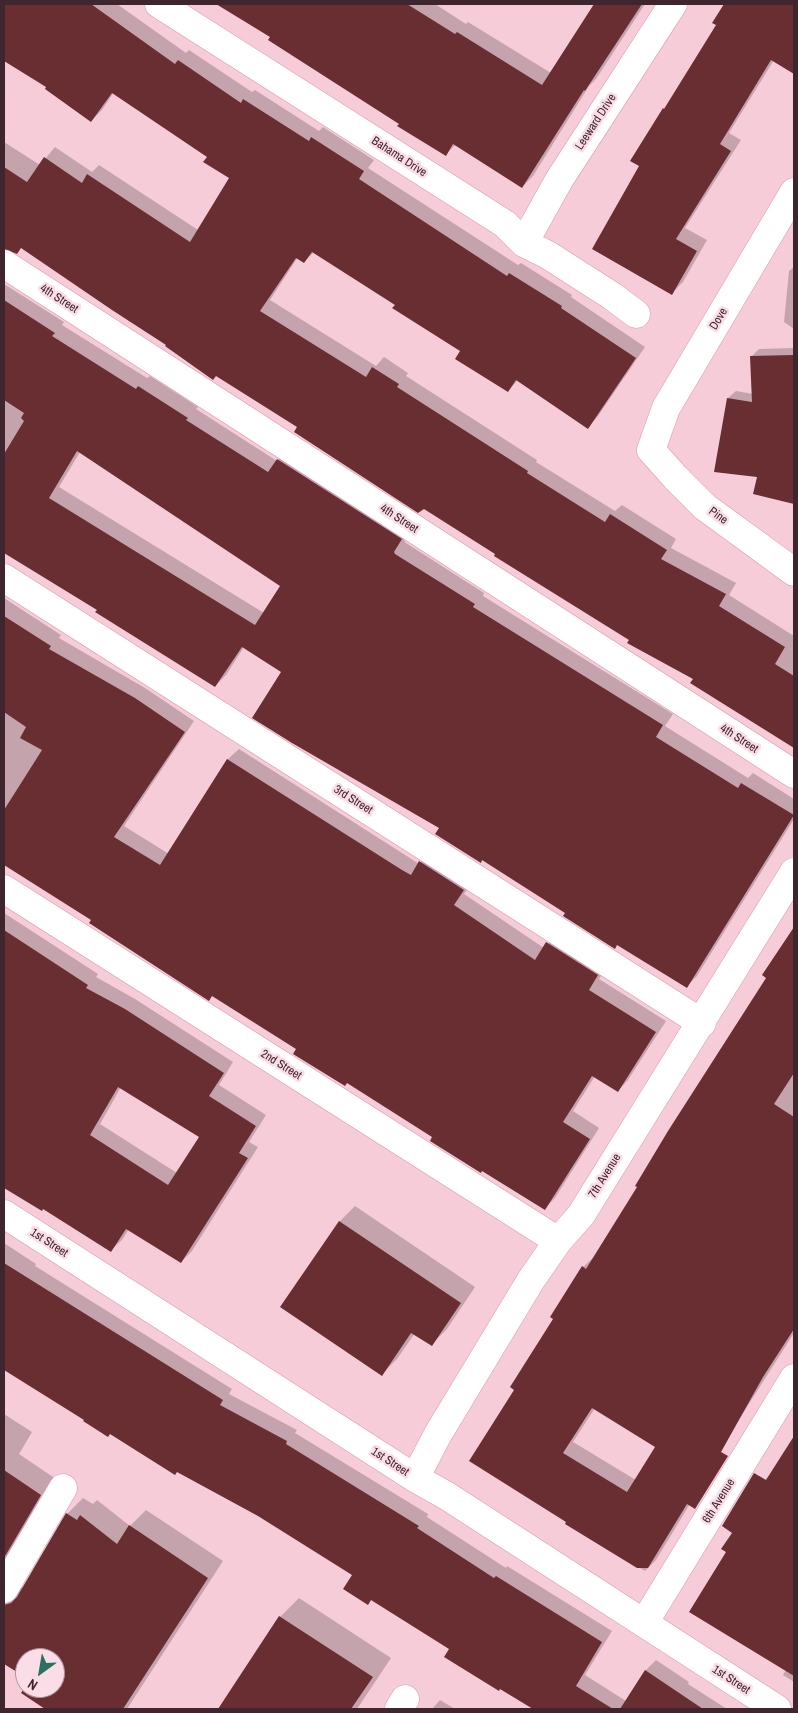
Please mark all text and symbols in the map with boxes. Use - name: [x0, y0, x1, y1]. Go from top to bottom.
- street label: Leeward Drive: [573, 91, 619, 153]
- street label: Bahama Drive: [369, 134, 429, 180]
- street label: 4th Street: [37, 281, 81, 317]
- street label: Dove: [707, 305, 731, 333]
- street label: 4th Street: [377, 501, 421, 537]
- street label: Pine: [706, 504, 730, 528]
- street label: 4th Street: [717, 721, 761, 757]
- street label: 3rd Street: [331, 782, 375, 818]
- street label: 2nd Street: [258, 1047, 304, 1083]
- street label: 7th Avenue: [586, 1151, 624, 1201]
- street label: 1st Street: [27, 1225, 71, 1261]
- street label: 1st Street: [368, 1444, 412, 1480]
- street label: 6th Avenue: [700, 1476, 738, 1526]
- north arrow: [15, 1648, 65, 1698]
- street label: 1st Street: [709, 1662, 753, 1698]
- text: N: [24, 1675, 41, 1695]

